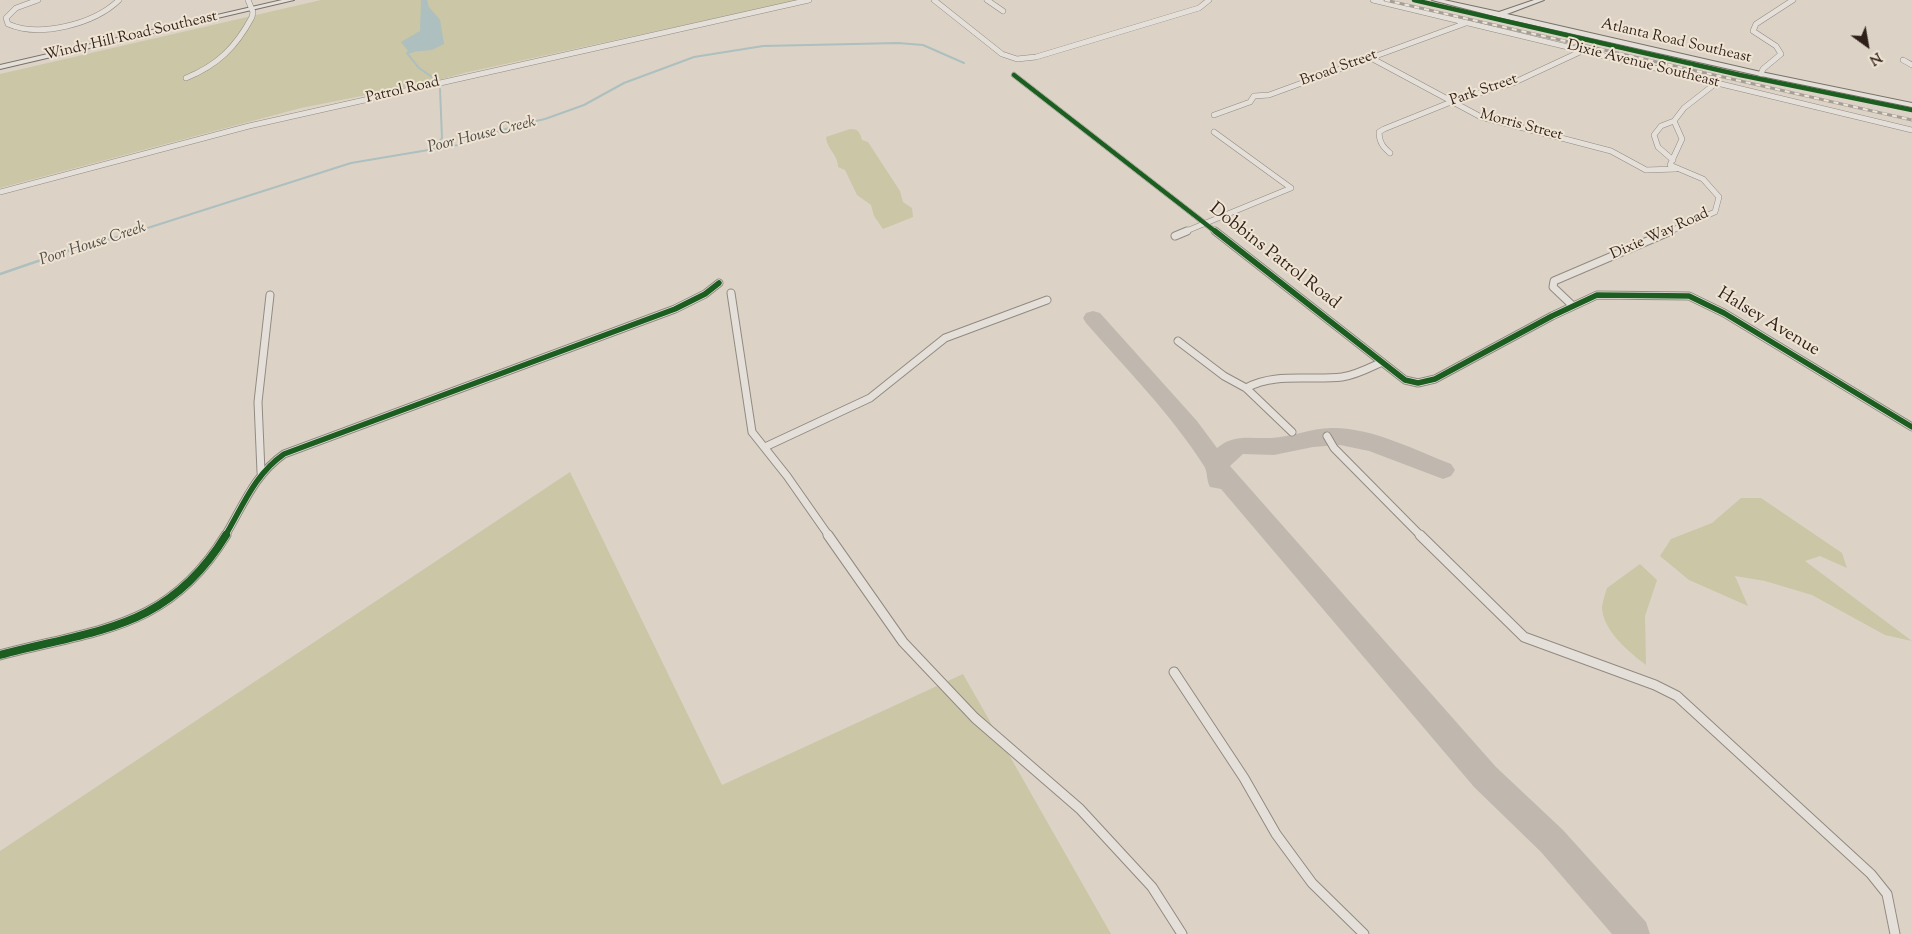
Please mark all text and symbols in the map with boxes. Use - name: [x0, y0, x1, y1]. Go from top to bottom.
- street label: Windy Hill Road Southeast: [43, 8, 219, 66]
- street label: Atlanta Road Southeast: [1599, 16, 1753, 68]
- north arrow: [1842, 20, 1892, 70]
- street label: Dixie Avenue Southeast: [1565, 37, 1721, 93]
- text: N: [1865, 46, 1885, 69]
- street label: Broad Street: [1298, 47, 1380, 91]
- street label: Park Street: [1448, 71, 1520, 111]
- street label: Patrol Road: [364, 74, 442, 108]
- street label: Morris Street: [1478, 106, 1564, 146]
- water label: Poor House Creek: [426, 113, 538, 159]
- street label: Dobbins Patrol Road: [1204, 199, 1344, 315]
- street label: Dixie Way Road: [1608, 205, 1712, 265]
- water label: Poor House Creek: [38, 219, 148, 271]
- street label: Halsey Avenue: [1713, 284, 1823, 362]

